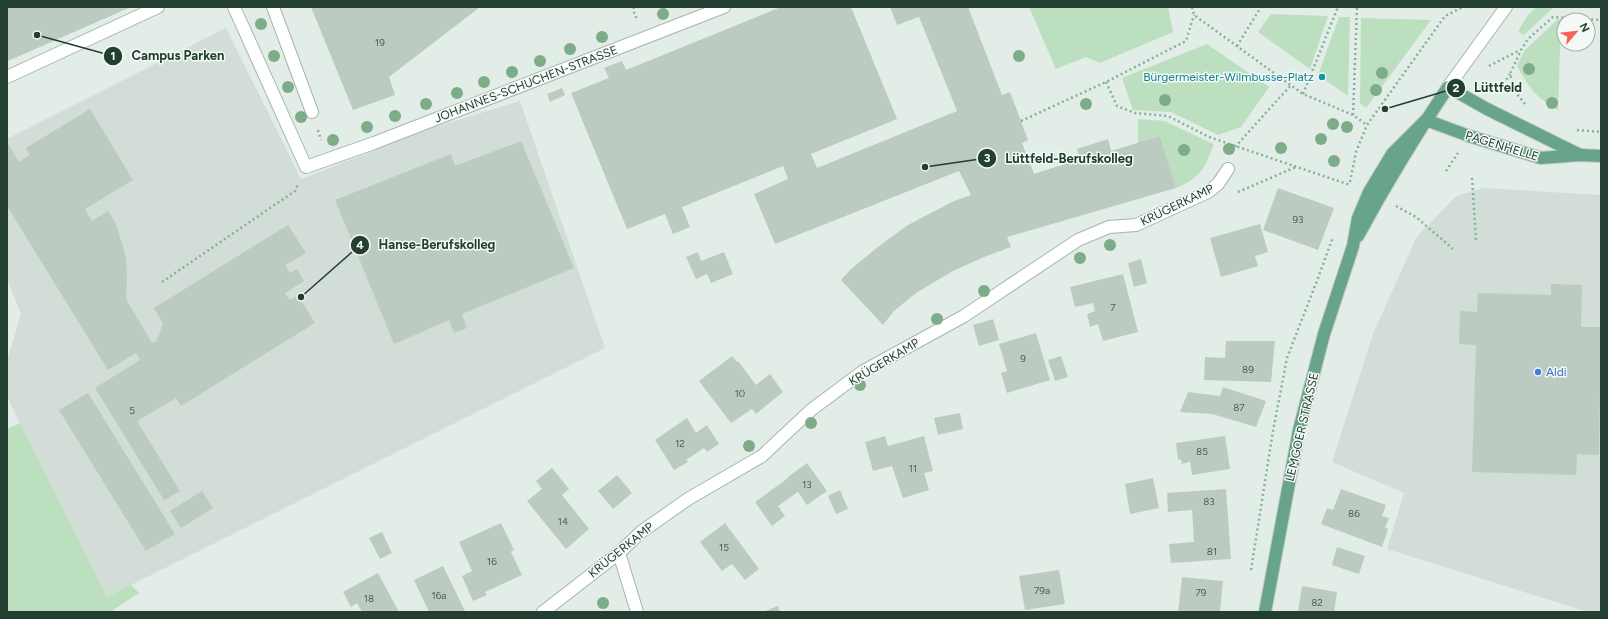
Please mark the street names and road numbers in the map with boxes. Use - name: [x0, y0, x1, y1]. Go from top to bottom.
- street label: JOHANNES-SCHUCHEN-STRASSE: [433, 43, 619, 125]
- street label: PAGENHELLE: [1464, 128, 1540, 164]
- street label: KRÜGERKAMP: [1138, 181, 1216, 229]
- street label: KRÜGERKAMP: [846, 335, 922, 389]
- street label: LEMGOER STRASSE: [1283, 371, 1321, 483]
- street label: KRÜGERKAMP: [586, 519, 656, 580]

